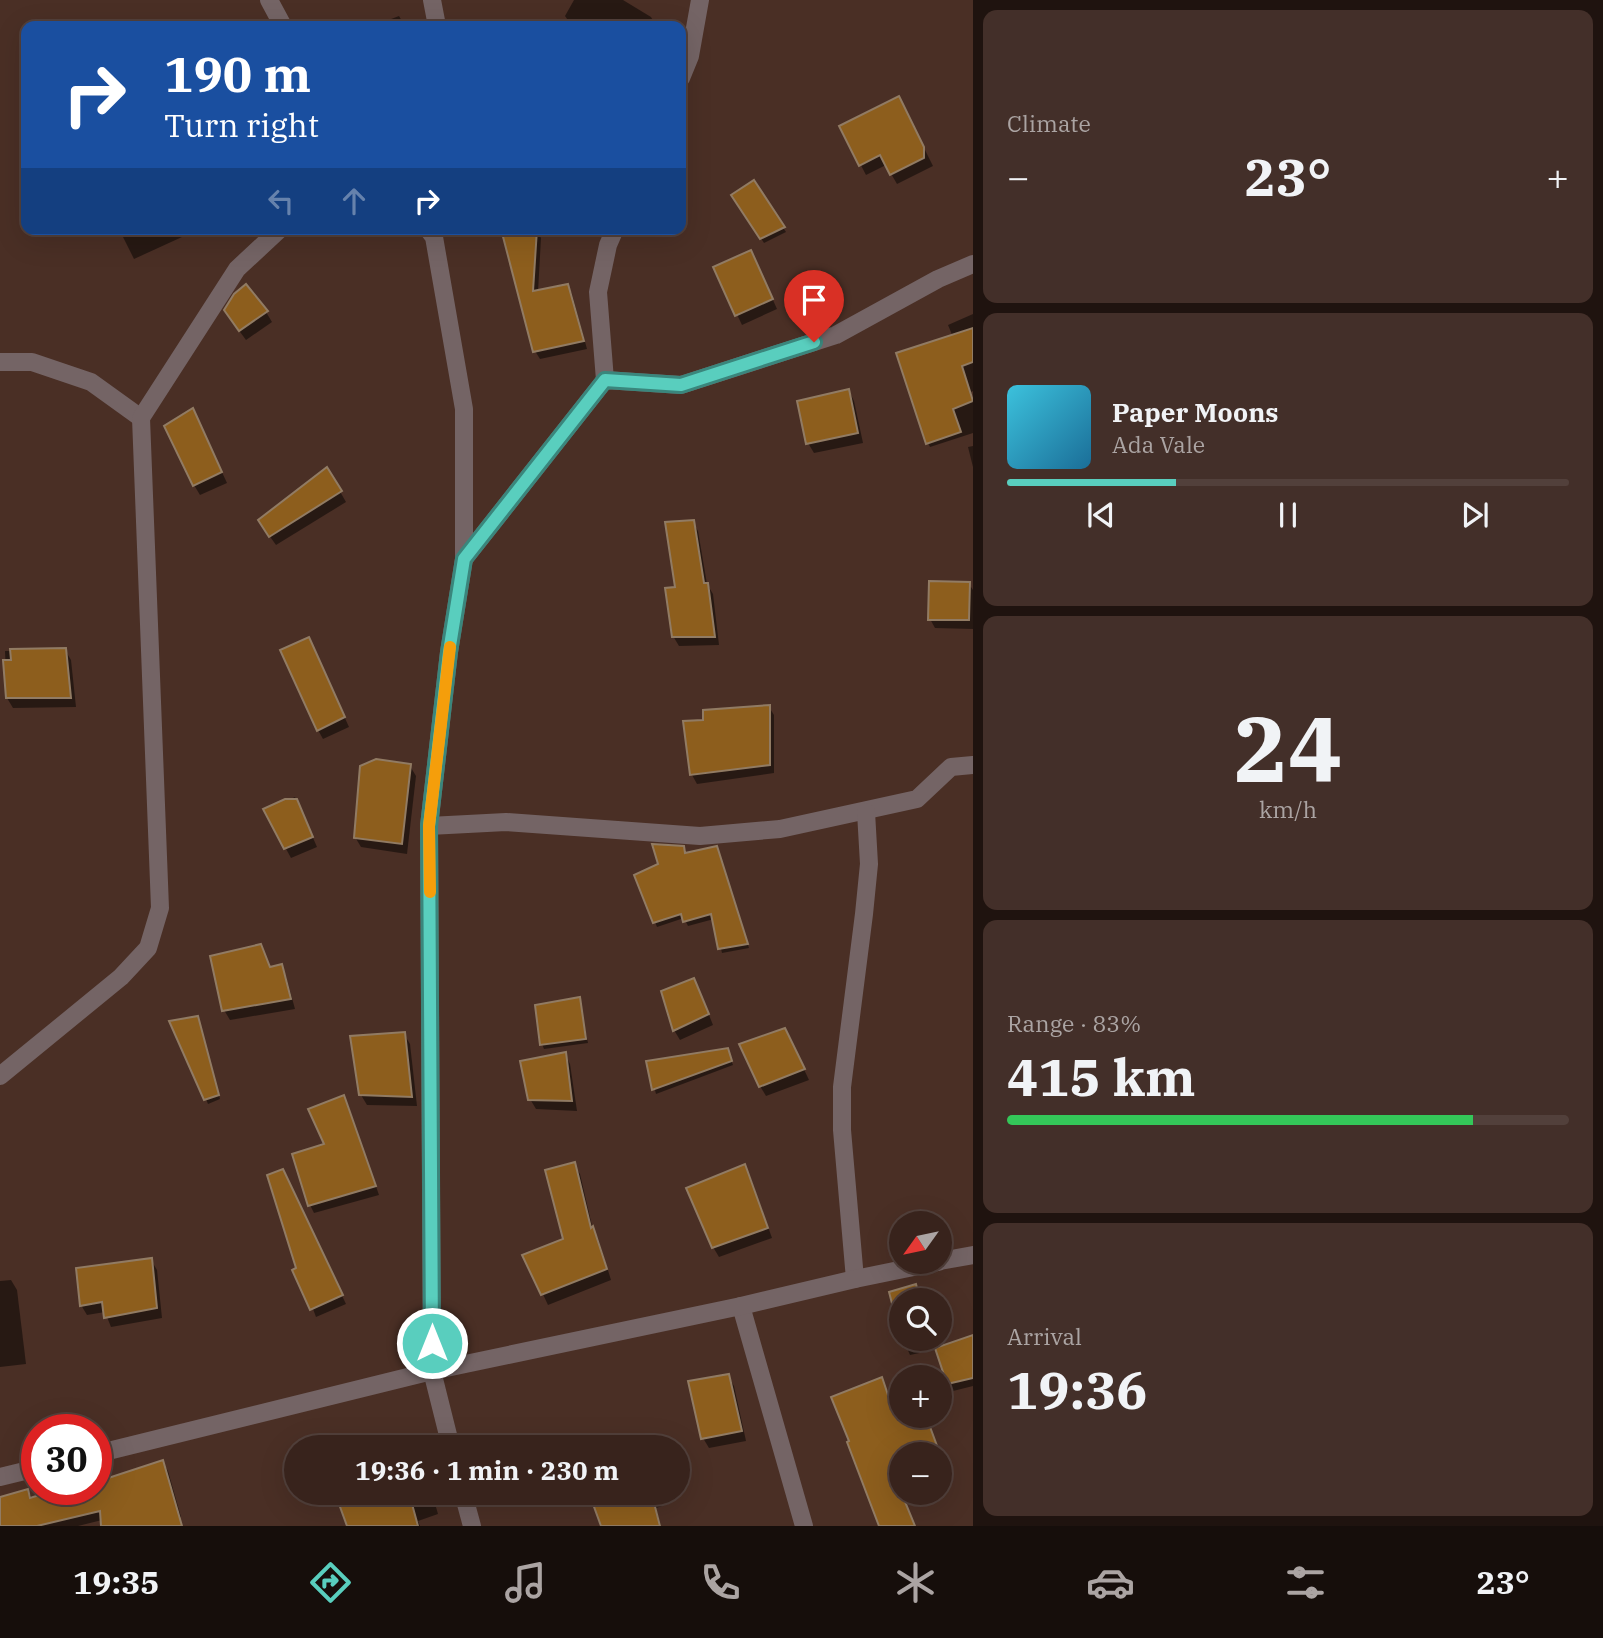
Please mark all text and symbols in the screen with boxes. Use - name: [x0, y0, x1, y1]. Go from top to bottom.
- text: 190 m: [164, 42, 311, 105]
- icon: right: [49, 49, 140, 140]
- text: Turn right: [164, 104, 319, 146]
- text: Climate: [1007, 108, 1091, 138]
- text: 23°: [1245, 143, 1331, 210]
- text: −: [1007, 152, 1030, 201]
- text: +: [1546, 152, 1569, 201]
- icon: left: [262, 182, 300, 220]
- icon: ahead: [335, 182, 373, 220]
- icon: right: [408, 182, 446, 220]
- pin: [784, 270, 844, 342]
- icon: arrive: [795, 281, 833, 319]
- text: Paper Moons: [1112, 395, 1279, 429]
- text: Ada Vale: [1112, 429, 1205, 459]
- icon: previous: [1082, 496, 1120, 534]
- icon: pause: [1269, 496, 1307, 534]
- icon: next: [1456, 496, 1494, 534]
- text: 24: [1233, 689, 1343, 807]
- text: km/h: [1259, 794, 1317, 824]
- text: Range · 83%: [1007, 1008, 1141, 1038]
- text: 415 km: [1007, 1043, 1196, 1110]
- north arrow: [889, 1211, 952, 1274]
- map controls: [889, 1211, 952, 1505]
- button: search: [889, 1288, 952, 1351]
- position arrow: [395, 1306, 469, 1380]
- text: Arrival: [1007, 1321, 1082, 1351]
- text: 19:36: [1007, 1356, 1148, 1423]
- button: +: [889, 1365, 952, 1428]
- speed limit sign: 30: [21, 1414, 112, 1505]
- button: −: [889, 1442, 952, 1505]
- text: 19:36 · 1 min · 230 m: [355, 1453, 619, 1487]
- icon: directions: [306, 1558, 355, 1607]
- icon: music: [501, 1558, 550, 1607]
- icon: phone: [696, 1558, 745, 1607]
- icon: climate: [891, 1558, 940, 1607]
- icon: car: [1086, 1558, 1135, 1607]
- icon: filters: [1281, 1558, 1330, 1607]
- text: 19:35: [73, 1561, 160, 1603]
- text: 23°: [1476, 1561, 1530, 1603]

